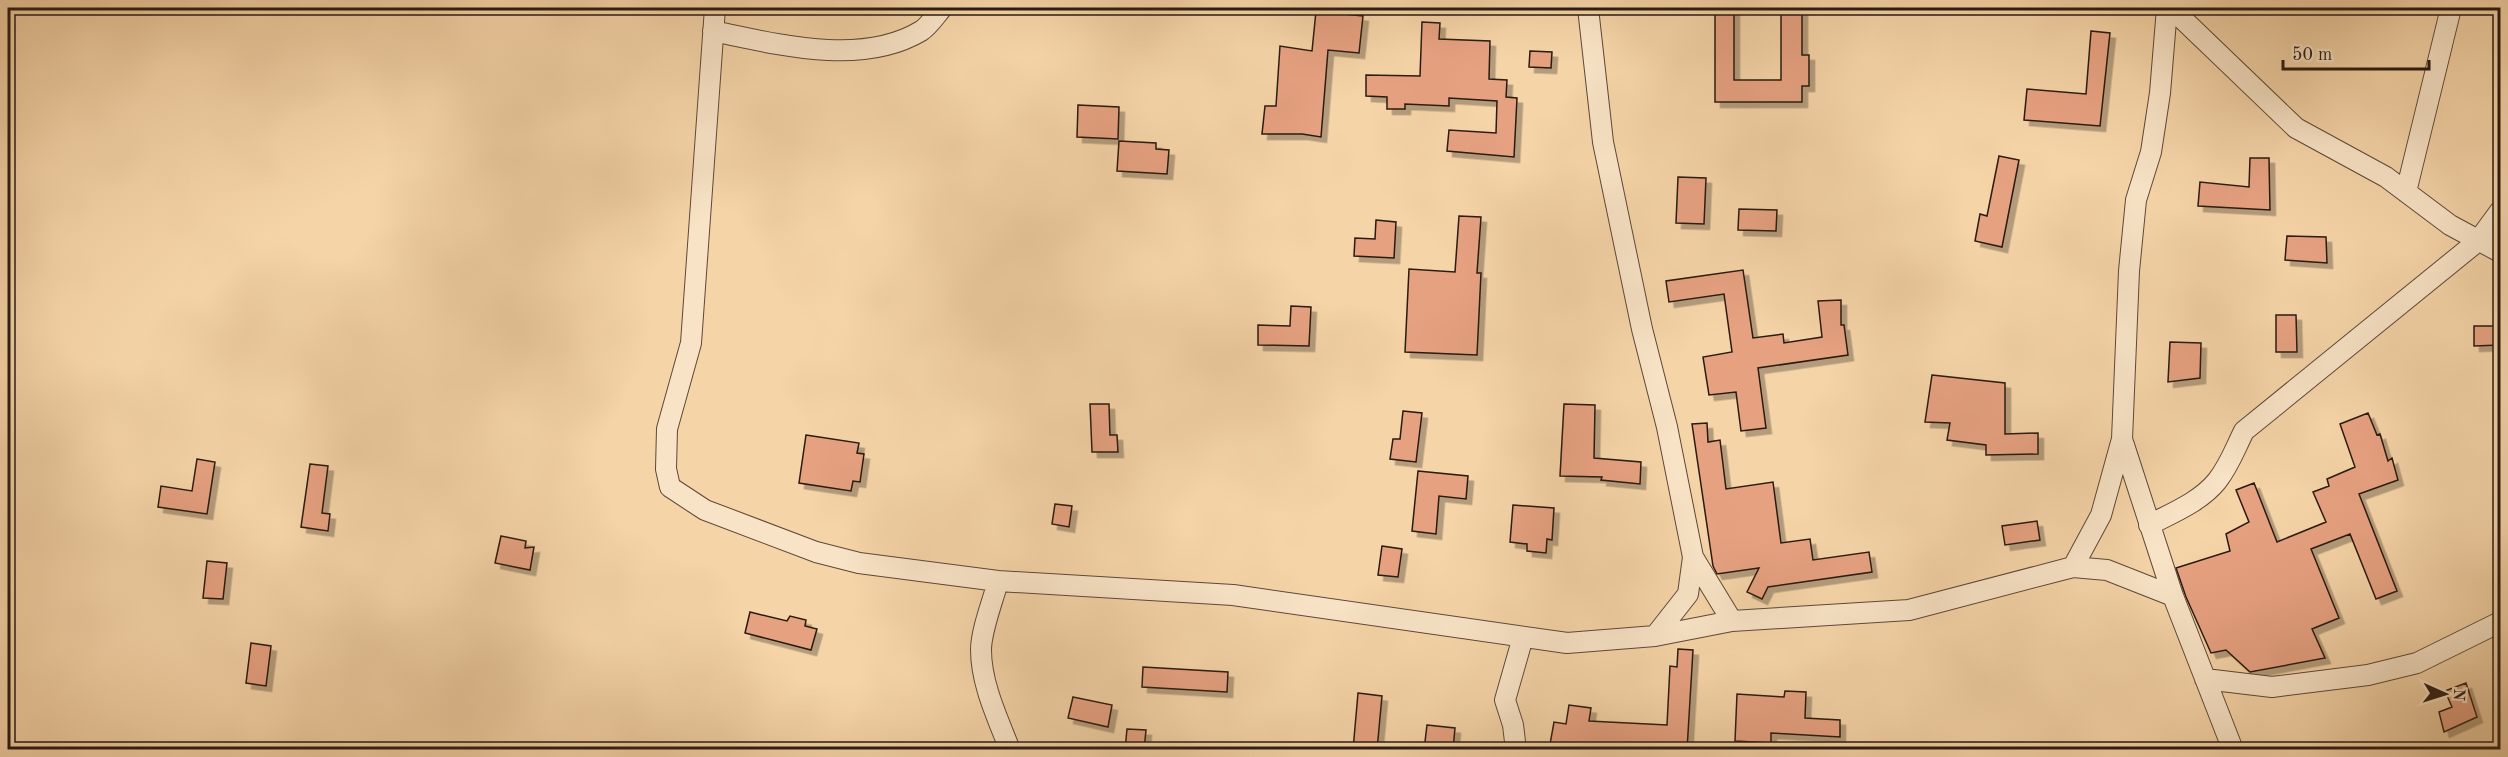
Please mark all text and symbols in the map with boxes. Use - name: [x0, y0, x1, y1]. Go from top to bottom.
- scale bar: [2283, 33, 2428, 71]
- text: 50 m: [2292, 46, 2332, 64]
- north arrow: [2415, 664, 2475, 724]
- text: N: [2450, 688, 2466, 702]

